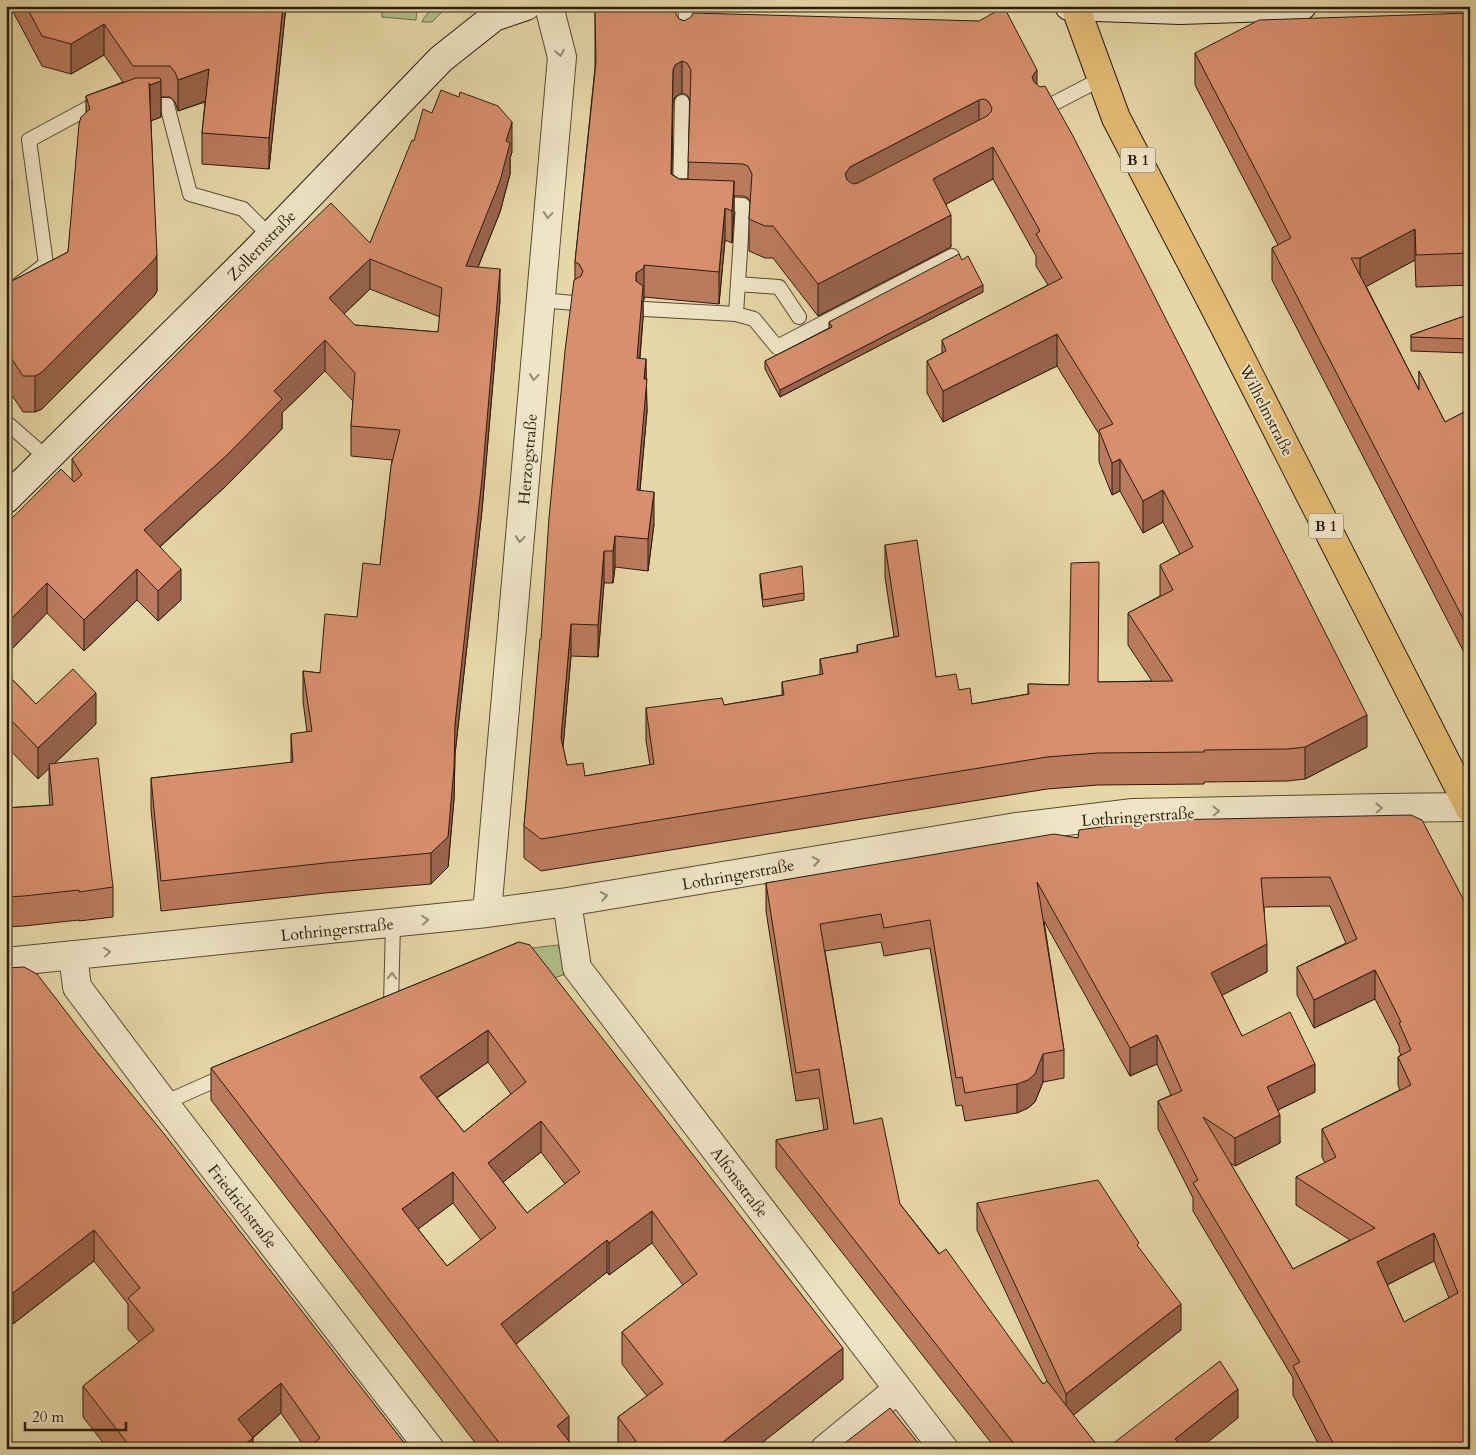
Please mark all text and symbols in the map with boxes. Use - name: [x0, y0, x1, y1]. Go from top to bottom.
- one-way arrow: [555, 49, 565, 58]
- road number: B 1: [1120, 148, 1156, 172]
- street label: Zollernstraße: [222, 206, 301, 286]
- one-way arrow: [543, 211, 554, 219]
- street label: Wilhelmstraße: [1233, 360, 1299, 460]
- one-way arrow: [529, 373, 540, 381]
- street label: Herzogstraße: [513, 413, 543, 505]
- road number: B 1: [1308, 514, 1344, 538]
- one-way arrow: [514, 535, 525, 543]
- street label: Lothringerstraße: [1081, 802, 1196, 832]
- one-way arrow: [1376, 803, 1383, 813]
- one-way arrow: [1213, 806, 1221, 817]
- street label: Lothringerstraße: [680, 854, 796, 896]
- one-way arrow: [811, 856, 820, 866]
- one-way arrow: [599, 892, 608, 902]
- street label: Lothringerstraße: [279, 913, 395, 947]
- one-way arrow: [422, 914, 430, 925]
- one-way arrow: [103, 947, 111, 958]
- one-way arrow: [387, 971, 397, 979]
- street label: Alfonsstraße: [705, 1143, 773, 1223]
- street label: Friedrichstraße: [202, 1160, 282, 1253]
- scale bar: [25, 1400, 126, 1432]
- text: 20 m: [32, 1407, 64, 1427]

